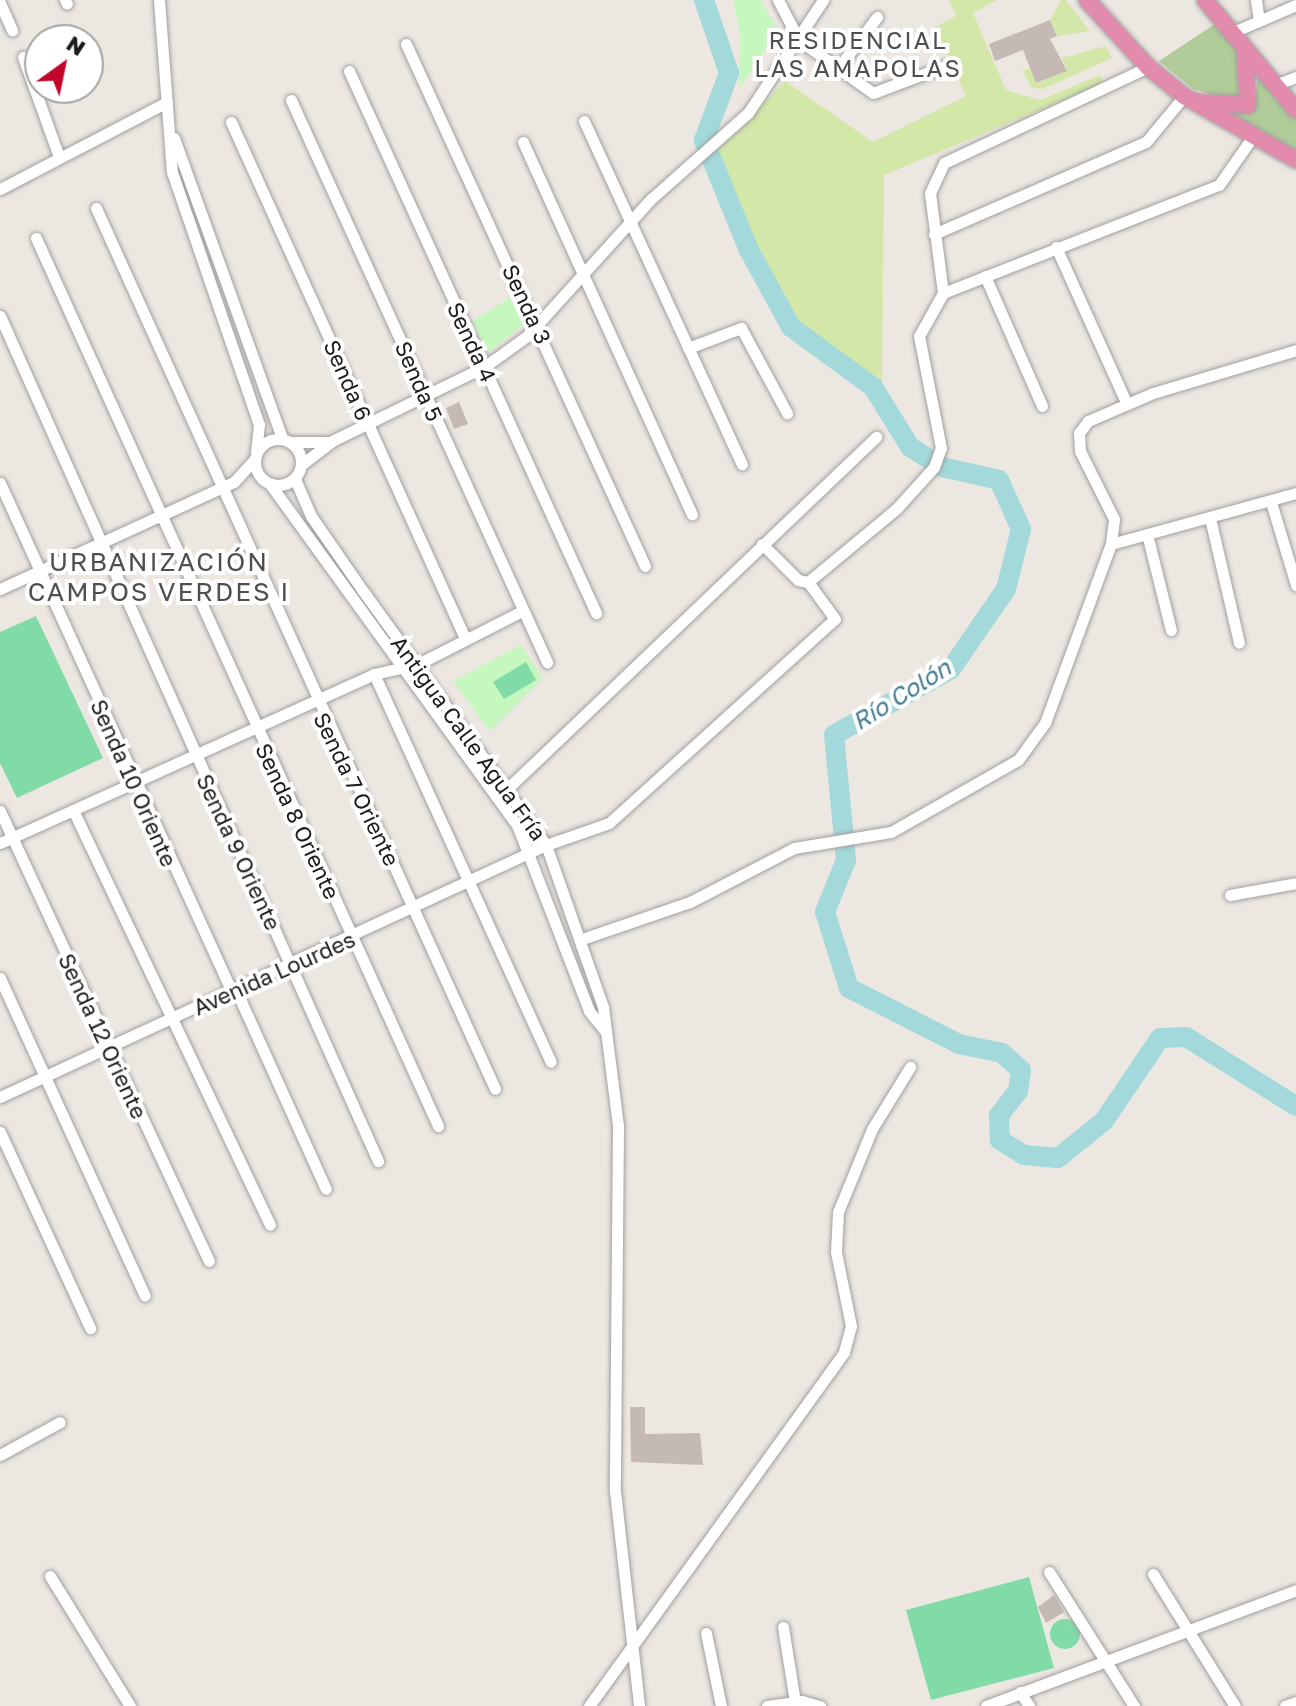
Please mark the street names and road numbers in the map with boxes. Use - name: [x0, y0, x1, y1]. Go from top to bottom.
- street label: Senda 3: [497, 260, 557, 348]
- street label: Senda 4: [442, 298, 502, 386]
- street label: Senda 6: [319, 336, 377, 424]
- street label: Senda 5: [390, 337, 448, 425]
- street label: Antigua Calle Agua Fría: [386, 631, 552, 845]
- street label: Senda 10 Oriente: [85, 695, 183, 871]
- street label: Senda 7 Oriente: [308, 708, 406, 870]
- street label: Senda 8 Oriente: [250, 739, 346, 903]
- street label: Senda 9 Oriente: [191, 770, 287, 934]
- street label: Avenida Lourdes: [189, 926, 359, 1020]
- street label: Senda 12 Oriente: [53, 949, 153, 1123]

